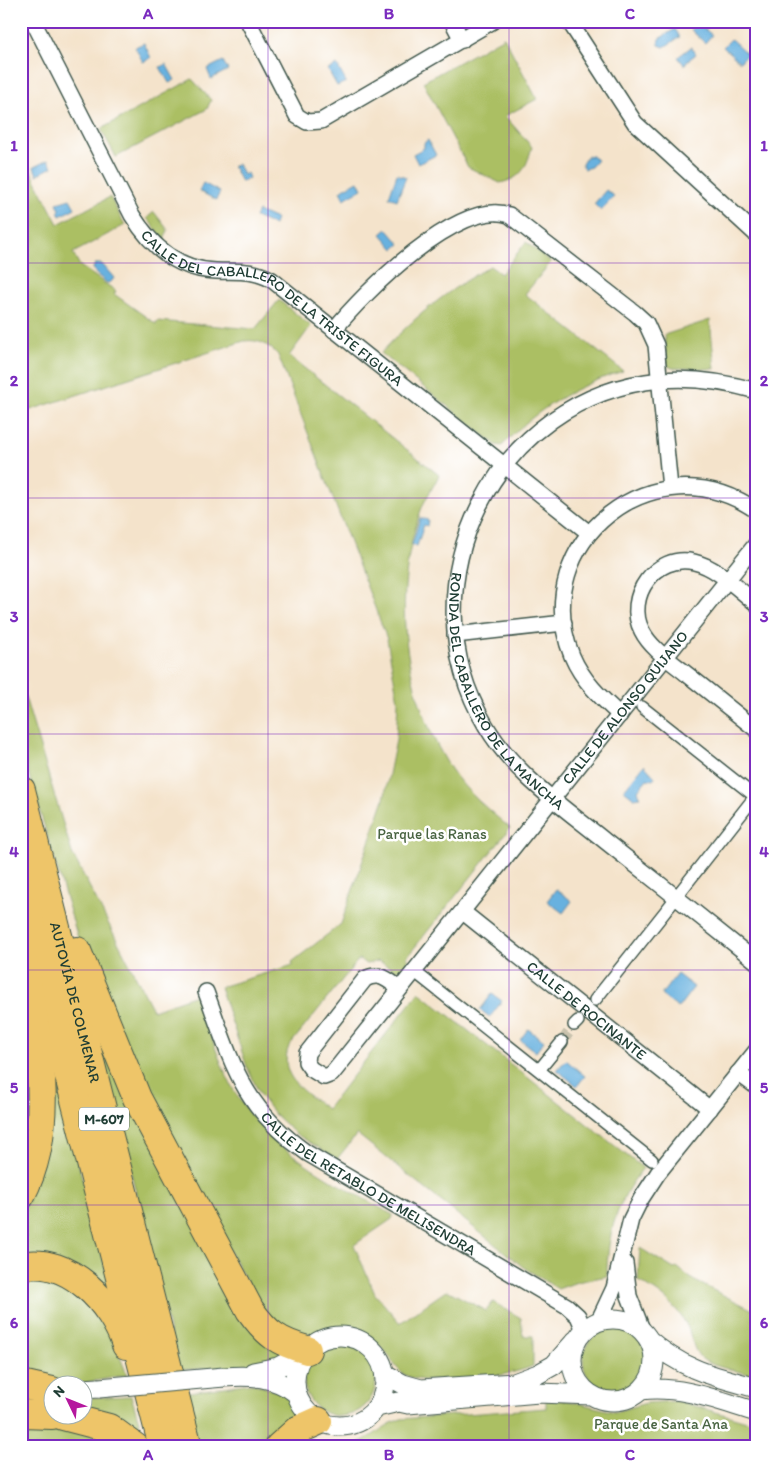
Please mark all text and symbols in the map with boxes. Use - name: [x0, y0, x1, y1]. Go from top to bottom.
- text: A: [142, 4, 154, 23]
- text: B: [384, 4, 395, 23]
- text: C: [625, 4, 636, 23]
- text: 1: [10, 136, 18, 155]
- text: 1: [760, 136, 768, 155]
- street label: CALLE DEL CABALLERO DE LA TRISTE FIGURA: [137, 226, 407, 390]
- text: 2: [10, 371, 19, 390]
- text: 2: [760, 371, 769, 390]
- street label: RONDA DEL CABALLERO DE LA MANCHA: [445, 571, 568, 814]
- text: 3: [10, 607, 19, 626]
- text: 3: [760, 607, 769, 626]
- street label: CALLE DE ALONSO QUIJANO: [558, 627, 692, 788]
- park label: Parque las Ranas: [377, 825, 487, 843]
- text: 4: [9, 842, 19, 861]
- text: 4: [759, 842, 769, 861]
- street label: AUTOVÍA DE COLMENAR: [46, 920, 104, 1085]
- street label: CALLE DE ROCINANTE: [523, 957, 650, 1064]
- text: 5: [10, 1078, 19, 1097]
- text: 5: [760, 1078, 769, 1097]
- road number: M-607: [79, 1108, 129, 1130]
- street label: CALLE DEL RETABLO DE MELISENDRA: [257, 1108, 479, 1260]
- text: 6: [10, 1313, 19, 1332]
- text: 6: [760, 1313, 769, 1332]
- north arrow: [42, 1376, 92, 1426]
- text: N: [49, 1382, 68, 1401]
- park label: Parque de Santa Ana: [594, 1415, 728, 1433]
- text: A: [142, 1445, 154, 1464]
- text: B: [384, 1445, 395, 1464]
- text: C: [625, 1445, 636, 1464]

